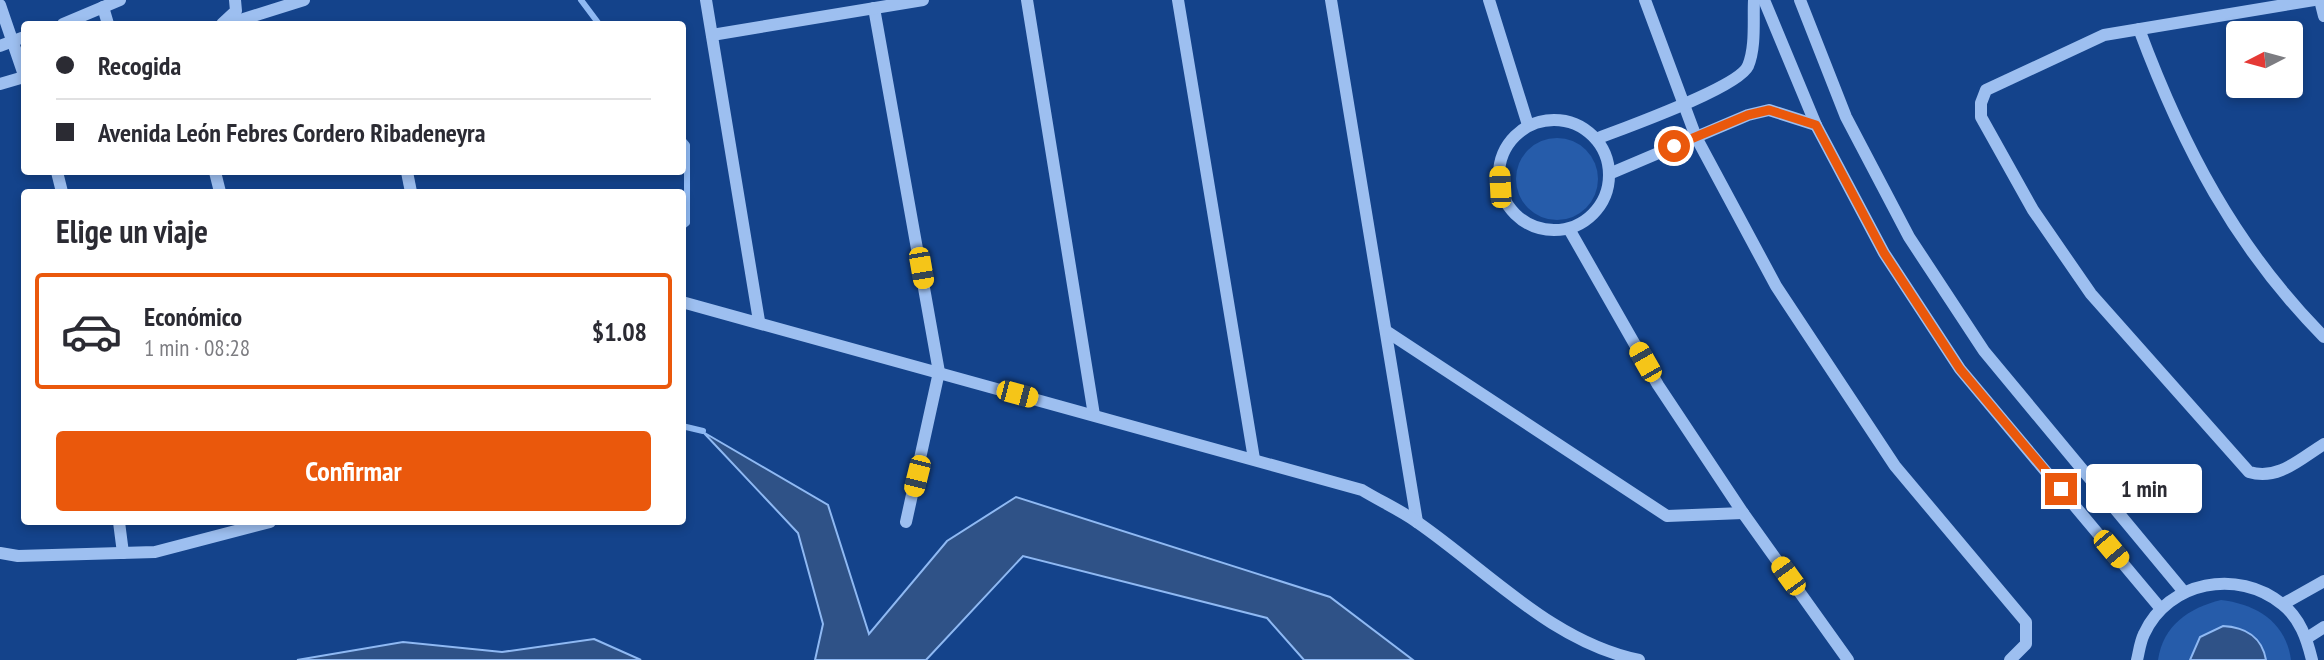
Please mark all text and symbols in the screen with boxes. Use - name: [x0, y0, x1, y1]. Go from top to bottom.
- north arrow: [2226, 21, 2303, 98]
- map controls: [2226, 21, 2303, 98]
- text: Recogida: [98, 49, 181, 82]
- text: Avenida León Febres Cordero Ribadeneyra: [98, 116, 485, 149]
- route start: [1658, 130, 1690, 162]
- car: [1489, 165, 1512, 209]
- text: Elige un viaje: [56, 210, 208, 252]
- car: [908, 245, 935, 291]
- icon: car: [60, 300, 123, 363]
- text: Económico: [144, 300, 242, 333]
- text: $1.08: [592, 315, 647, 348]
- text: 1 min · 08:28: [144, 333, 250, 362]
- car: [1626, 339, 1665, 385]
- car: [994, 378, 1041, 410]
- button: Confirmar: [56, 431, 651, 511]
- car: [902, 453, 933, 499]
- callout: 1 min: [2086, 464, 2201, 514]
- route end: [2045, 473, 2077, 505]
- text: 1 min: [2121, 474, 2167, 503]
- car: [2090, 526, 2133, 572]
- car: [1768, 553, 1809, 599]

